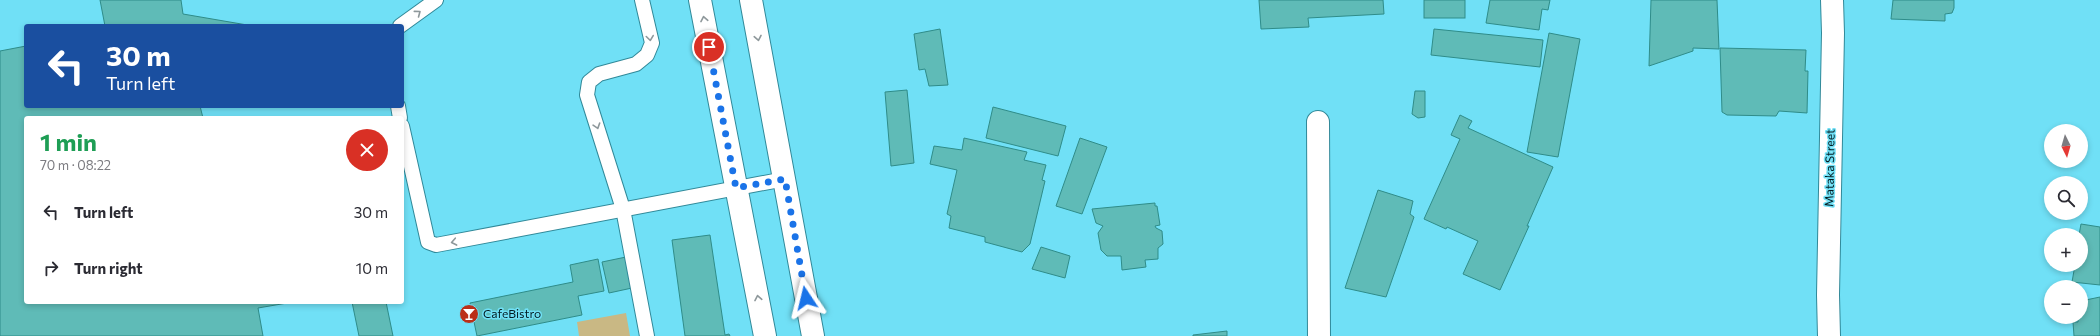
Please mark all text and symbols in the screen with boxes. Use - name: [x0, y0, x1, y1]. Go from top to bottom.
- one-way arrow: [413, 11, 420, 18]
- one-way arrow: [700, 16, 708, 22]
- pin: [692, 30, 726, 64]
- one-way arrow: [645, 35, 654, 41]
- one-way arrow: [753, 35, 762, 41]
- icon: arrive: [698, 36, 720, 58]
- text: 30 m: [106, 38, 171, 72]
- icon: left: [40, 40, 92, 92]
- text: Turn left: [106, 72, 175, 94]
- one-way arrow: [592, 123, 601, 130]
- north arrow: [2044, 124, 2088, 168]
- map controls: [2044, 124, 2088, 324]
- text: 1 min: [40, 127, 97, 156]
- button: close: [346, 129, 388, 171]
- street label: Mataka Street: [1821, 129, 1837, 207]
- text: 70 m · 08:22: [40, 157, 111, 173]
- button: search: [2044, 176, 2088, 220]
- icon: left: [40, 201, 62, 223]
- text: Turn left: [74, 203, 133, 221]
- text: 30 m: [354, 203, 388, 221]
- button: +: [2044, 228, 2088, 272]
- one-way arrow: [450, 237, 457, 245]
- icon: right: [40, 257, 62, 279]
- text: Turn right: [74, 259, 143, 277]
- text: 10 m: [356, 259, 388, 277]
- position arrow: [785, 277, 827, 319]
- button: −: [2044, 280, 2088, 324]
- one-way arrow: [754, 295, 762, 301]
- bar icon: CafeBistro: [458, 303, 480, 325]
- place label: CafeBistro: [483, 306, 541, 320]

